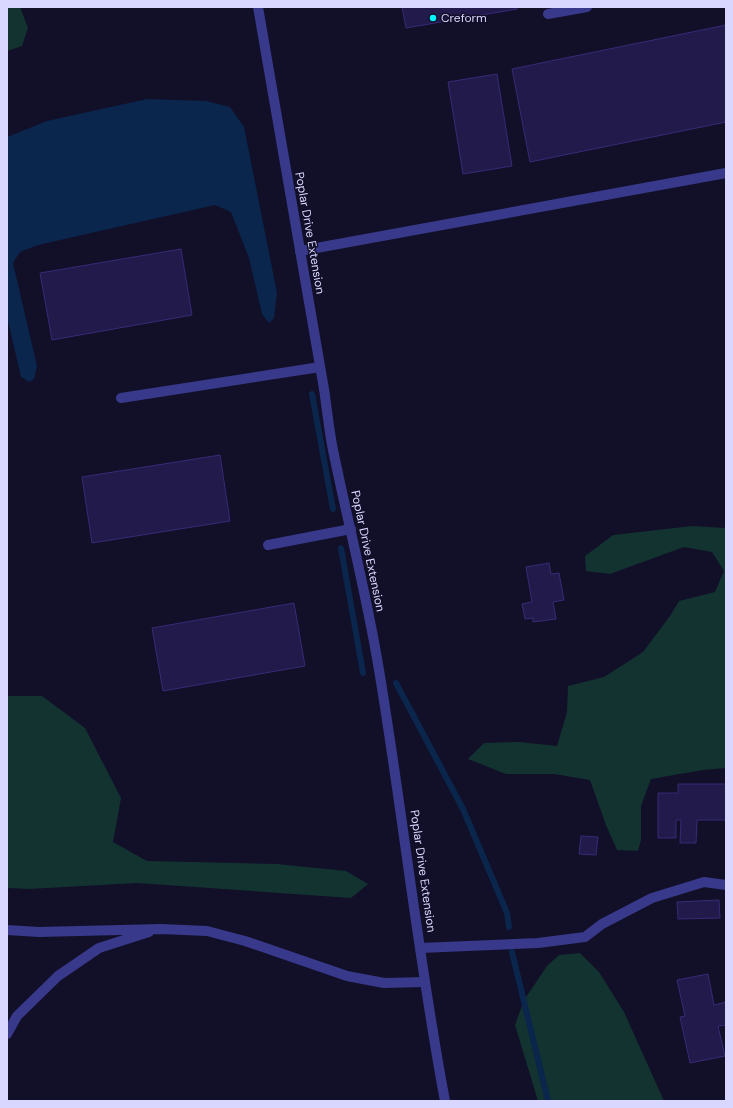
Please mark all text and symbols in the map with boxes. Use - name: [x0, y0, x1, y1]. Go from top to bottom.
- place label: Creform: [441, 10, 487, 26]
- marker: Creform: [428, 13, 438, 23]
- street label: Poplar Drive Extension: [291, 171, 329, 295]
- street label: Poplar Drive Extension: [347, 489, 389, 613]
- street label: Poplar Drive Extension: [406, 809, 440, 933]

